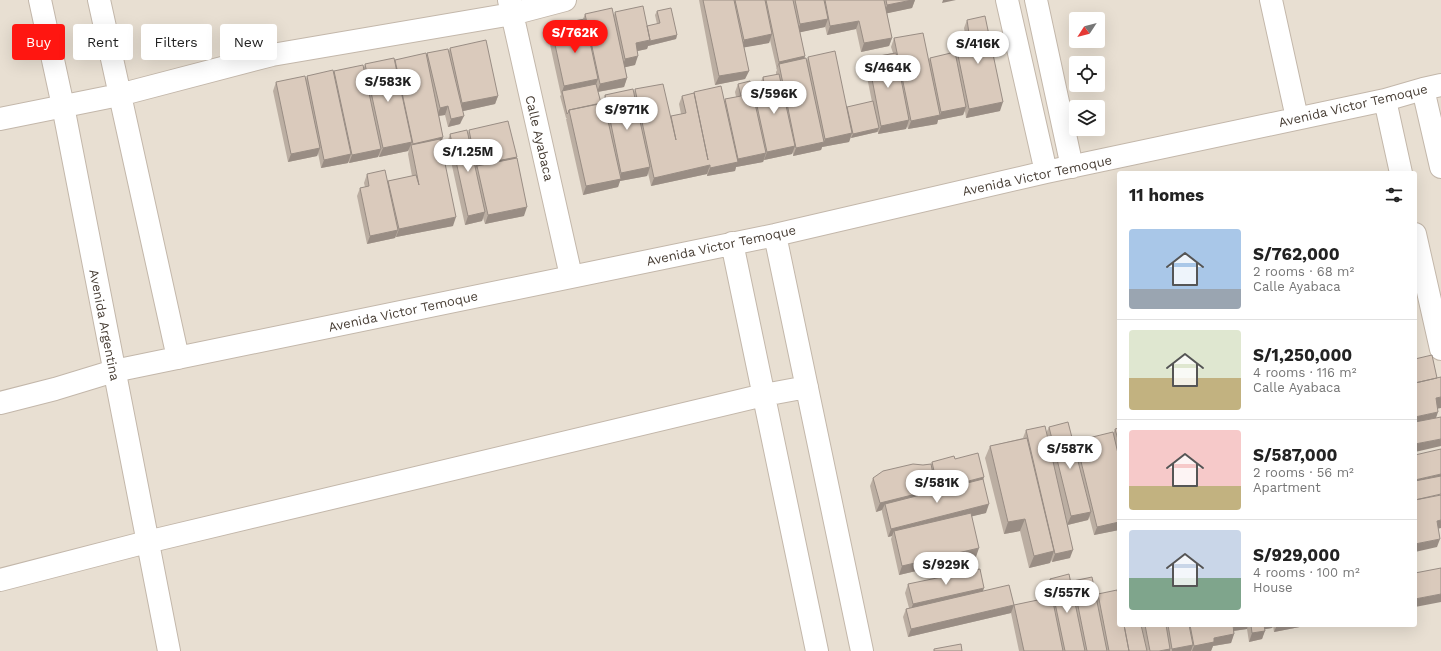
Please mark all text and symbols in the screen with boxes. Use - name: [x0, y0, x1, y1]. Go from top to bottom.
- north arrow: [1069, 12, 1105, 48]
- map controls: [1069, 12, 1105, 136]
- pin: S/762K: [542, 20, 608, 54]
- chip: Buy: [12, 24, 65, 60]
- chip: Rent: [73, 24, 133, 60]
- chip: Filters: [141, 24, 212, 60]
- chip: New: [220, 24, 277, 60]
- text: S/762K: [552, 25, 598, 40]
- pin: S/416K: [945, 31, 1011, 65]
- text: S/416K: [956, 36, 1000, 51]
- pin: S/464K: [855, 55, 921, 89]
- button: locate: [1069, 56, 1105, 92]
- text: S/464K: [864, 60, 912, 75]
- pin: S/583K: [355, 69, 421, 103]
- text: S/583K: [365, 74, 411, 89]
- pin: S/596K: [741, 81, 807, 115]
- street label: Avenida Victor Temoque: [1277, 81, 1429, 130]
- text: S/596K: [751, 86, 797, 101]
- street label: Calle Ayabaca: [522, 94, 557, 183]
- pin: S/971K: [594, 97, 660, 131]
- button: layers: [1069, 100, 1105, 136]
- text: S/971K: [605, 102, 649, 117]
- pin: S/1.25M: [431, 139, 505, 173]
- text: S/1.25M: [443, 144, 493, 159]
- street label: Avenida Victor Temoque: [961, 152, 1113, 199]
- icon: filters: [1383, 184, 1405, 206]
- text: 11 homes: [1129, 185, 1204, 205]
- street label: Avenida Victor Temoque: [645, 222, 797, 269]
- text: S/762,000: [1253, 244, 1340, 264]
- icon: home: [1161, 245, 1209, 293]
- text: 2 rooms · 68 m²: [1253, 264, 1354, 279]
- street label: Avenida Argentina: [86, 268, 123, 383]
- text: Calle Ayabaca: [1253, 279, 1341, 294]
- street label: Avenida Victor Temoque: [327, 288, 479, 335]
- text: S/1,250,000: [1253, 345, 1352, 365]
- icon: home: [1161, 346, 1209, 394]
- text: 4 rooms · 116 m²: [1253, 365, 1356, 380]
- text: Calle Ayabaca: [1253, 380, 1341, 395]
- pin: S/587K: [1037, 436, 1103, 470]
- text: S/587K: [1047, 441, 1093, 456]
- text: S/587,000: [1253, 445, 1338, 465]
- icon: home: [1161, 446, 1209, 494]
- text: 2 rooms · 56 m²: [1253, 465, 1354, 480]
- pin: S/581K: [904, 470, 970, 504]
- text: S/581K: [915, 475, 959, 490]
- text: Apartment: [1253, 480, 1321, 495]
- text: S/929,000: [1253, 545, 1340, 565]
- icon: home: [1161, 546, 1209, 594]
- pin: S/929K: [913, 552, 979, 586]
- text: S/929K: [922, 557, 970, 572]
- text: 4 rooms · 100 m²: [1253, 565, 1360, 580]
- pin: S/557K: [1034, 580, 1100, 614]
- text: House: [1253, 580, 1293, 595]
- text: S/557K: [1044, 585, 1090, 600]

